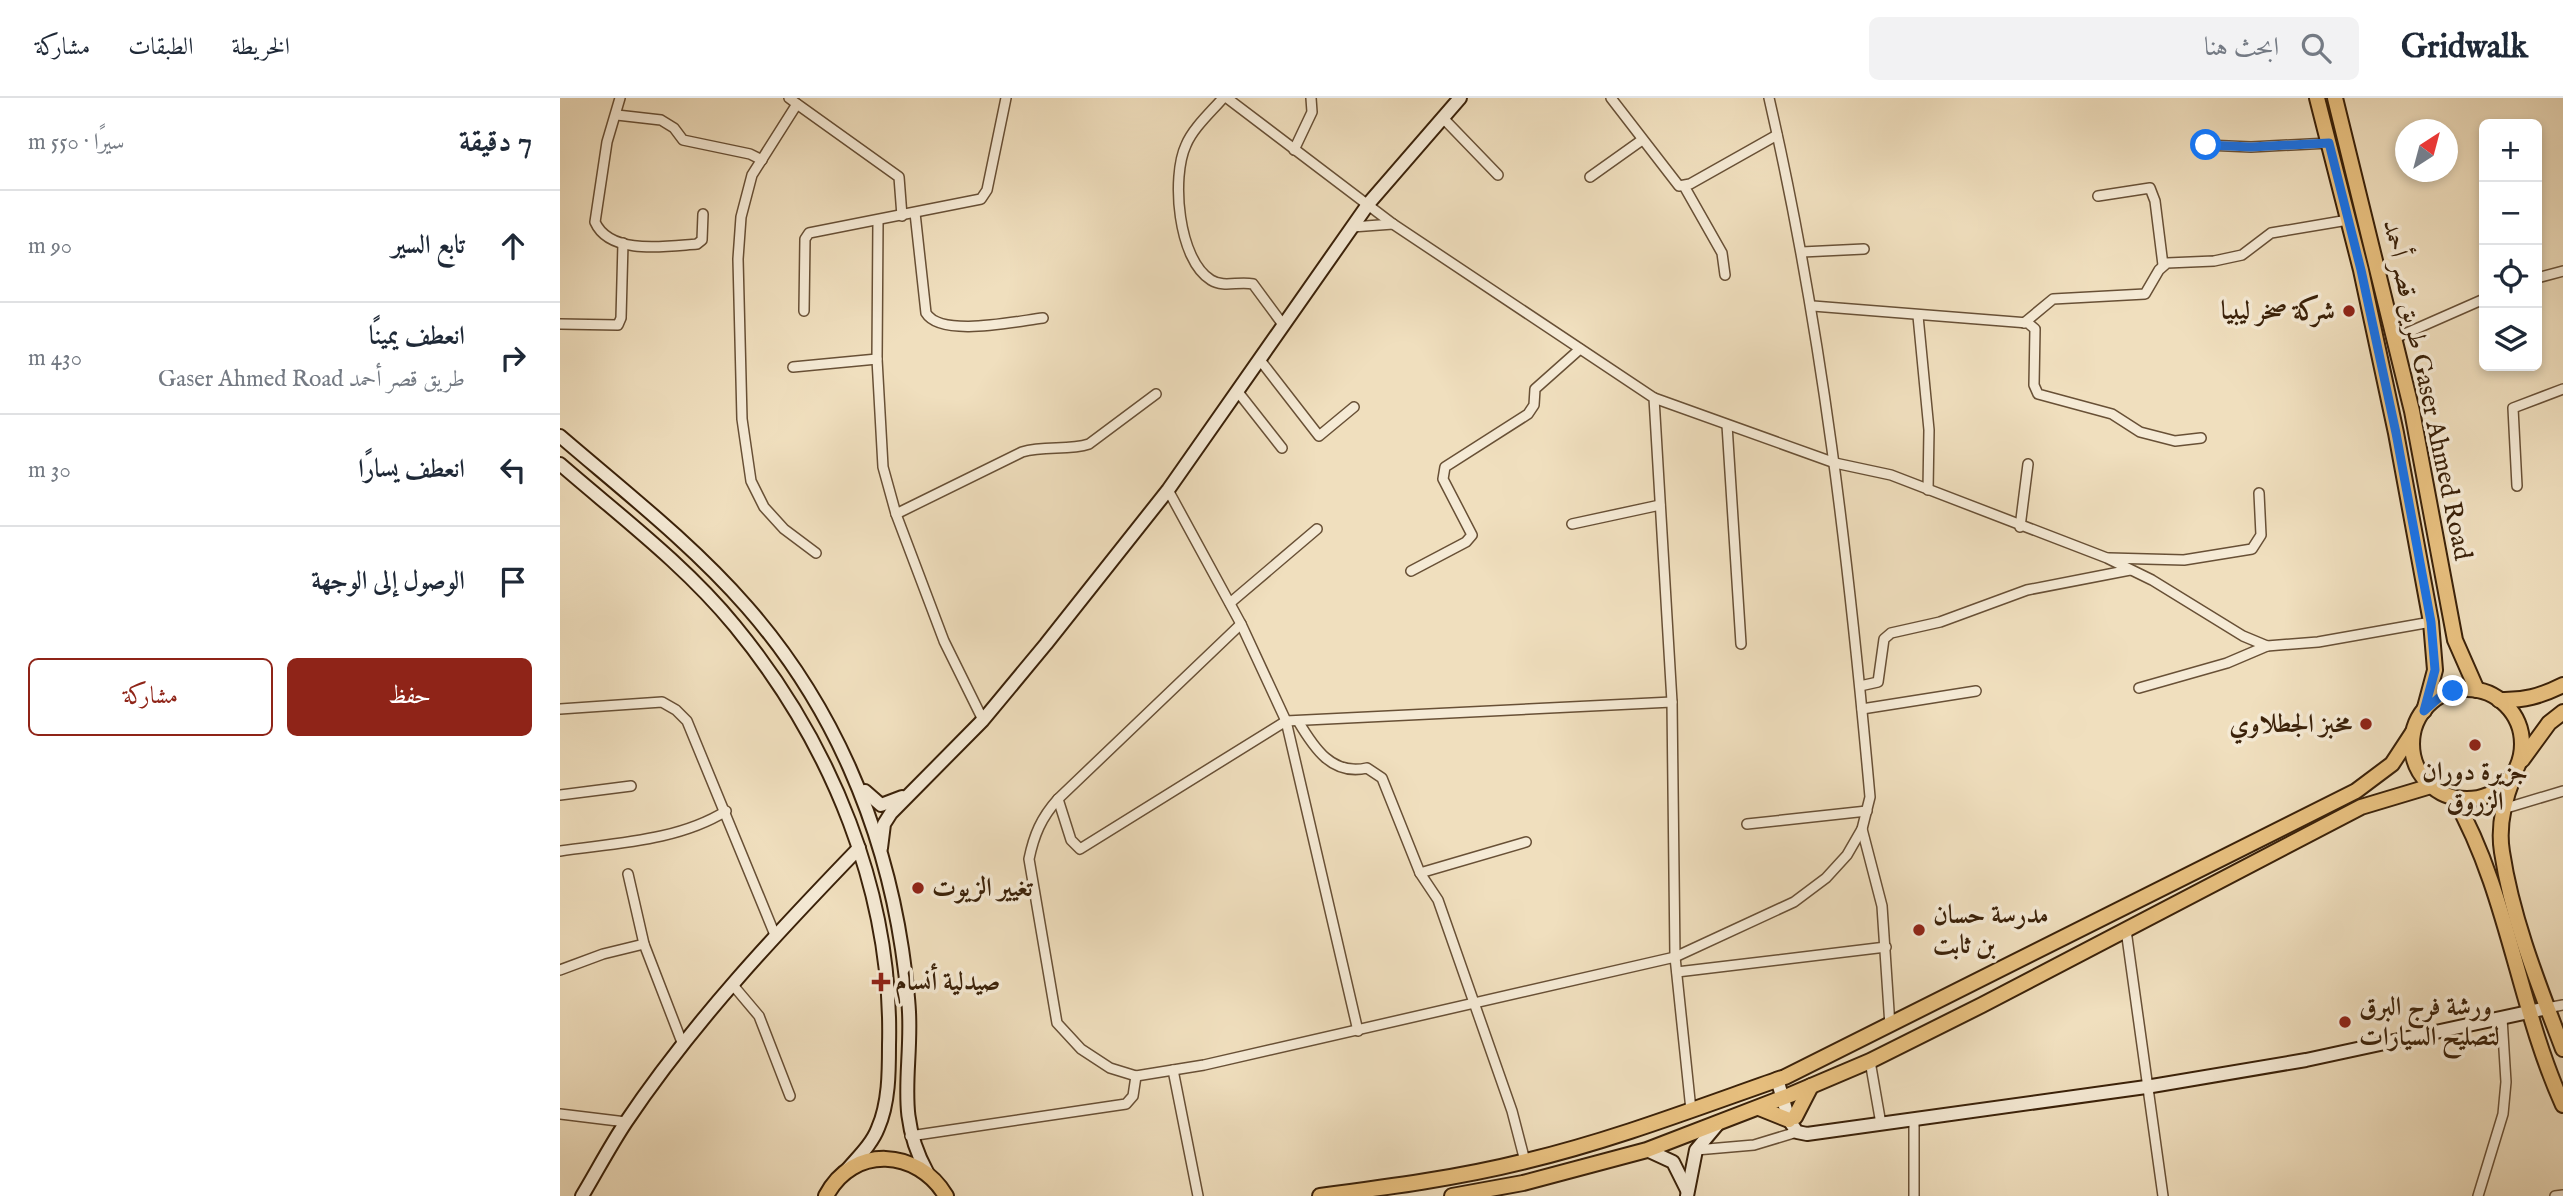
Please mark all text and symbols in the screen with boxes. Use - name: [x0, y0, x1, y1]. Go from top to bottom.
- search box: [1869, 17, 2359, 80]
- text: Gridwalk: [2401, 27, 2528, 69]
- icon: search: [2297, 29, 2335, 67]
- text: ابحث هنا: [2204, 31, 2279, 64]
- text: مشاركة: [35, 32, 90, 63]
- text: الطبقات: [128, 32, 194, 63]
- text: الخريطة: [232, 32, 290, 63]
- north arrow: [2395, 119, 2458, 182]
- map controls: [2479, 119, 2542, 371]
- button: +: [2479, 119, 2542, 182]
- text: 7 دقيقة: [459, 124, 532, 162]
- text: سيرًا · 550 m: [28, 128, 125, 157]
- route start: [2190, 129, 2221, 160]
- button: −: [2479, 182, 2542, 245]
- street label: طريق قصر أحمد Gaser Ahmed Road: [2375, 216, 2481, 563]
- icon: ahead: [494, 227, 532, 265]
- text: تابع السير: [391, 229, 465, 262]
- text: 90 m: [28, 232, 72, 261]
- button: locate: [2479, 245, 2542, 308]
- place label: شركة صخر ليبيا: [2221, 294, 2335, 328]
- marker: شركة صخر ليبيا: [2341, 303, 2357, 319]
- button: layers: [2479, 308, 2542, 371]
- text: انعطف يمينًا: [369, 320, 465, 353]
- icon: right: [494, 339, 532, 377]
- text: 430 m: [28, 344, 82, 373]
- text: طريق قصر أحمد Gaser Ahmed Road: [158, 365, 465, 394]
- icon: left: [494, 451, 532, 489]
- text: انعطف يسارًا: [358, 453, 465, 486]
- text: 30 m: [28, 456, 71, 485]
- icon: arrive: [494, 563, 532, 601]
- text: الوصول إلى الوجهة: [311, 565, 465, 598]
- button: مشاركة: [28, 658, 273, 736]
- button: حفظ: [287, 658, 532, 736]
- route end: [2437, 675, 2468, 706]
- place label: مخبز الجطلاوي: [2229, 708, 2353, 745]
- marker: مخبز الجطلاوي: [2358, 716, 2374, 732]
- marker: جزيرة دوران الزروق: [2467, 737, 2483, 753]
- place label: جزيرة دوران الزروق: [2422, 756, 2528, 819]
- place label: تغيير الزيوت: [932, 872, 1034, 905]
- marker: تغيير الزيوت: [910, 880, 926, 896]
- place label: مدرسة حسان بن ثابت: [1933, 899, 2049, 962]
- marker: مدرسة حسان بن ثابت: [1911, 922, 1927, 938]
- place label: صيدلية أنسام: [895, 963, 1000, 1004]
- marker: صيدلية أنسام: [873, 974, 889, 990]
- place label: ورشة فرج البرق لتصليح السيارات: [2359, 991, 2500, 1060]
- marker: ورشة فرج البرق لتصليح السيارات: [2337, 1014, 2353, 1030]

